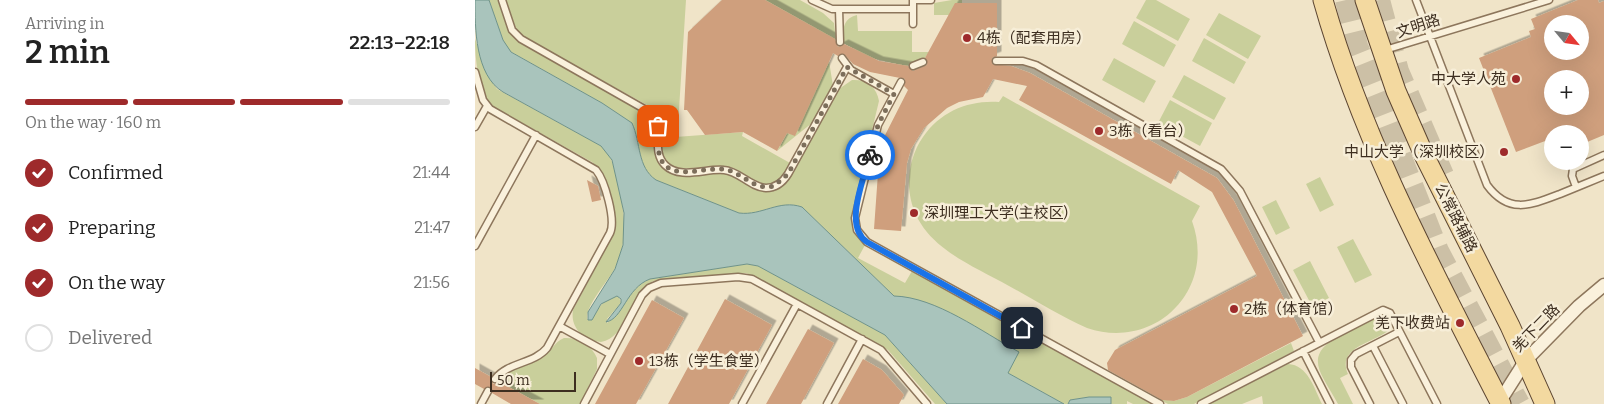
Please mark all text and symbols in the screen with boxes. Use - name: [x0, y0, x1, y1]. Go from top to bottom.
- street label: 文明路: [1394, 10, 1442, 42]
- text: Arriving in: [25, 14, 104, 33]
- north arrow: [1544, 15, 1589, 60]
- map controls: [1544, 15, 1589, 170]
- place label: 4栋（配套用房）: [977, 29, 1091, 47]
- text: 22:13–22:18: [349, 31, 450, 54]
- marker: 4栋（配套用房）: [961, 32, 973, 44]
- text: 2 min: [25, 33, 110, 71]
- place label: 中大学人苑: [1431, 70, 1506, 88]
- button: +: [1544, 70, 1589, 115]
- marker: 中大学人苑: [1510, 73, 1522, 85]
- pin: [637, 105, 679, 147]
- icon: bag: [644, 112, 672, 140]
- text: On the way · 160 m: [25, 113, 161, 132]
- place label: 3栋（看台）: [1109, 122, 1193, 140]
- marker: 3栋（看台）: [1093, 125, 1105, 137]
- button: −: [1544, 125, 1589, 170]
- courier: [845, 130, 895, 180]
- icon: bike: [856, 141, 884, 169]
- place label: 中山大学（深圳校区）: [1344, 143, 1494, 161]
- marker: 中山大学（深圳校区）: [1498, 146, 1510, 158]
- icon: check: [25, 159, 53, 187]
- text: Confirmed: [68, 161, 163, 184]
- text: 21:44: [413, 163, 450, 182]
- street label: 公常路辅路: [1431, 180, 1481, 256]
- place label: 深圳理工大学(主校区): [924, 204, 1068, 222]
- marker: 深圳理工大学(主校区): [908, 207, 920, 219]
- icon: check: [25, 214, 53, 242]
- text: Preparing: [68, 216, 156, 239]
- text: 21:47: [414, 218, 450, 237]
- icon: check: [25, 269, 53, 297]
- text: On the way: [68, 271, 165, 294]
- text: 21:56: [413, 273, 450, 292]
- place label: 2栋（体育馆）: [1244, 300, 1342, 318]
- street label: 羌下二路: [1509, 300, 1563, 356]
- marker: 2栋（体育馆）: [1228, 303, 1240, 315]
- pin: [1001, 307, 1043, 349]
- icon: home: [1008, 314, 1036, 342]
- place label: 羌下收费站: [1375, 314, 1450, 332]
- marker: 羌下收费站: [1454, 317, 1466, 329]
- text: Delivered: [68, 326, 152, 349]
- place label: 13栋（学生食堂）: [649, 352, 769, 370]
- marker: 13栋（学生食堂）: [633, 355, 645, 367]
- scale bar: [490, 369, 576, 392]
- text: 50 m: [497, 372, 530, 389]

